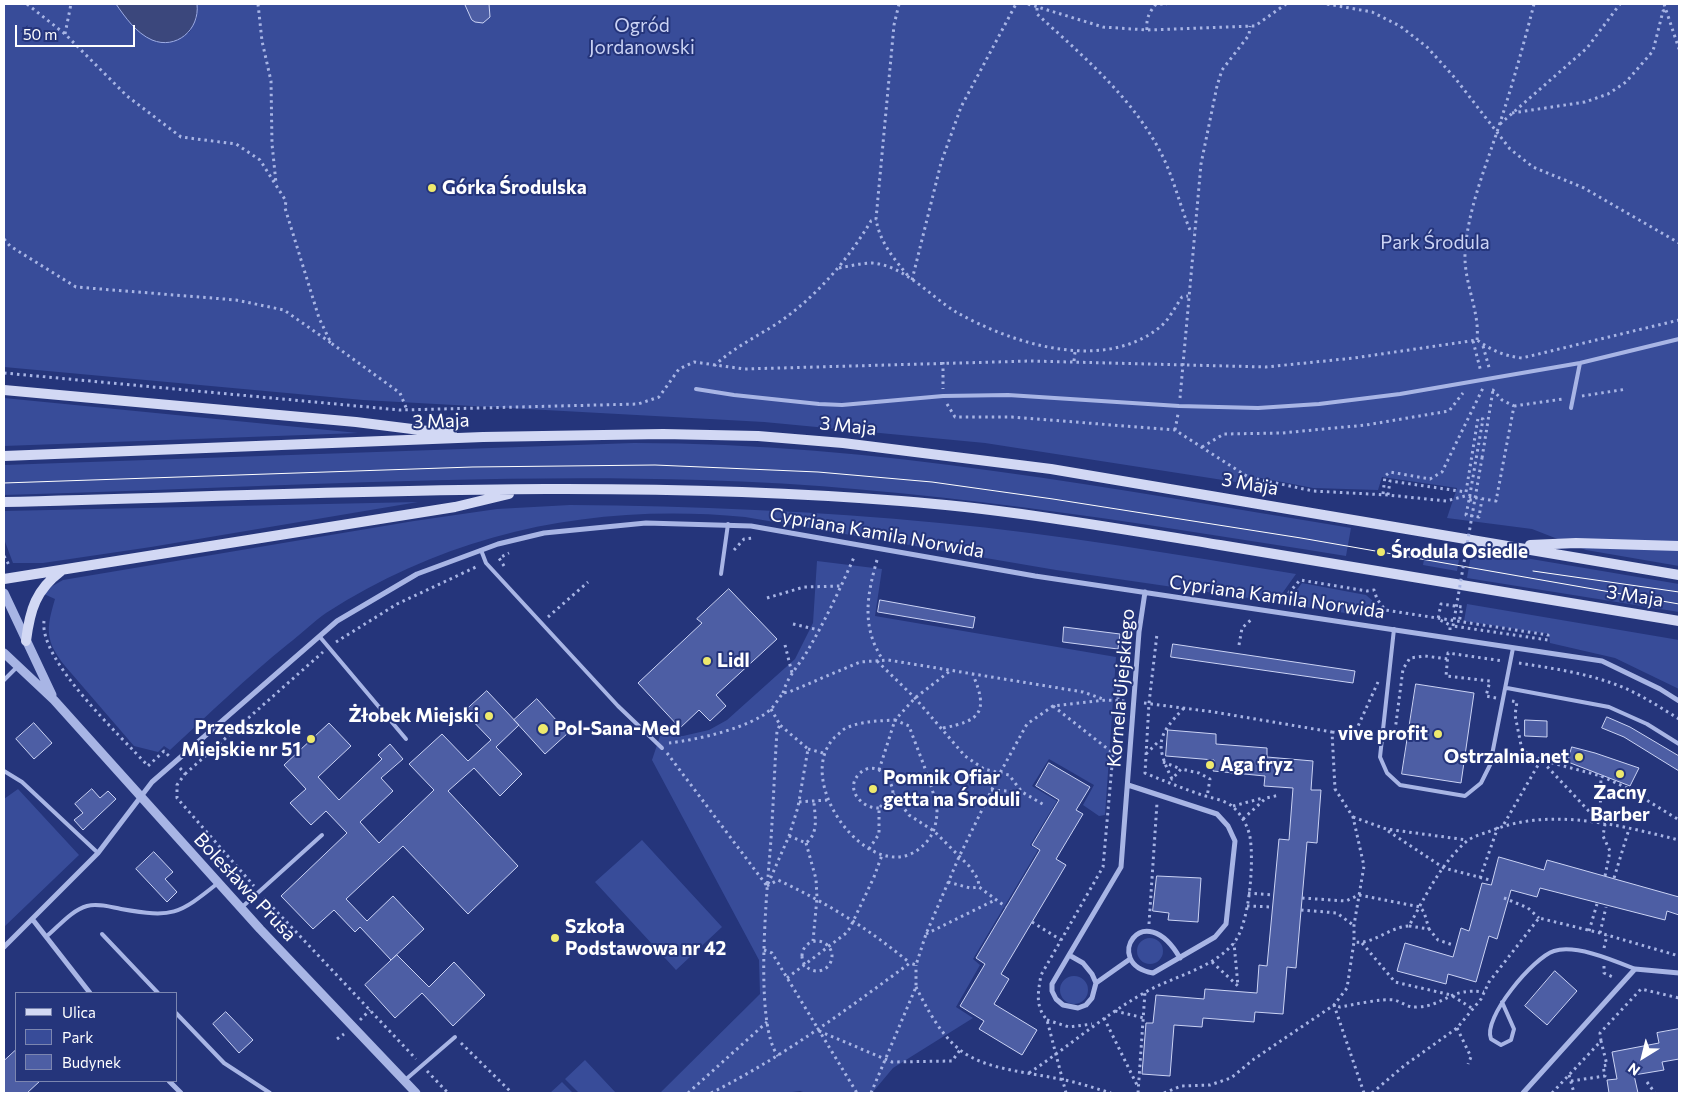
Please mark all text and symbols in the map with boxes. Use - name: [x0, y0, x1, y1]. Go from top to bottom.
- scale bar: [18, 15, 138, 47]
- park label: Ogród Jordanowski: [589, 15, 695, 59]
- text: 50 m: [23, 25, 57, 43]
- place label: Górka Środulska: [442, 177, 587, 199]
- marker: Górka Środulska: [426, 182, 438, 194]
- park label: Park Środula: [1380, 232, 1490, 254]
- street label: 3 Maja: [412, 409, 470, 433]
- street label: 3 Maja: [818, 412, 878, 440]
- street label: 3 Maja: [1220, 468, 1280, 500]
- street label: Cypriana Kamila Norwida: [768, 503, 986, 563]
- place label: Środula Osiedle: [1391, 541, 1528, 563]
- marker: Środula Osiedle: [1375, 546, 1387, 558]
- street label: Cypriana Kamila Norwida: [1168, 571, 1386, 623]
- street label: 3 Maja: [1605, 580, 1665, 612]
- street label: Kornela Ujejskiego: [1103, 608, 1139, 768]
- place label: Lidl: [717, 650, 750, 672]
- marker: Lidl: [701, 655, 713, 667]
- place label: Żłobek Miejski: [348, 705, 479, 727]
- marker: Żłobek Miejski: [483, 710, 495, 722]
- place label: Przedszkole Miejskie nr 51: [181, 717, 301, 761]
- place label: Pol-Sana-Med: [554, 718, 680, 740]
- marker: Pol-Sana-Med: [536, 722, 550, 736]
- place label: vive profit: [1338, 723, 1428, 745]
- marker: vive profit: [1432, 728, 1444, 740]
- marker: Przedszkole Miejskie nr 51: [305, 733, 317, 745]
- place label: Ostrzalnia.net: [1444, 746, 1569, 768]
- marker: Ostrzalnia.net: [1573, 751, 1585, 763]
- place label: Aga fryz: [1220, 754, 1293, 776]
- marker: Aga fryz: [1204, 759, 1216, 771]
- place label: Pomnik Ofiar getta na Środuli: [883, 767, 1020, 811]
- marker: Zacny Barber: [1614, 768, 1626, 780]
- place label: Zacny Barber: [1590, 782, 1650, 826]
- marker: Pomnik Ofiar getta na Środuli: [867, 783, 879, 795]
- street label: Bolesława Prusa: [189, 828, 301, 946]
- place label: Szkoła Podstawowa nr 42: [565, 916, 726, 960]
- marker: Szkoła Podstawowa nr 42: [549, 932, 561, 944]
- legend: [15, 992, 178, 1082]
- text: Ulica: [62, 1003, 96, 1021]
- text: Park: [62, 1028, 93, 1046]
- north arrow: [1618, 1032, 1668, 1082]
- text: Budynek: [62, 1053, 121, 1071]
- text: N: [1625, 1060, 1643, 1080]

